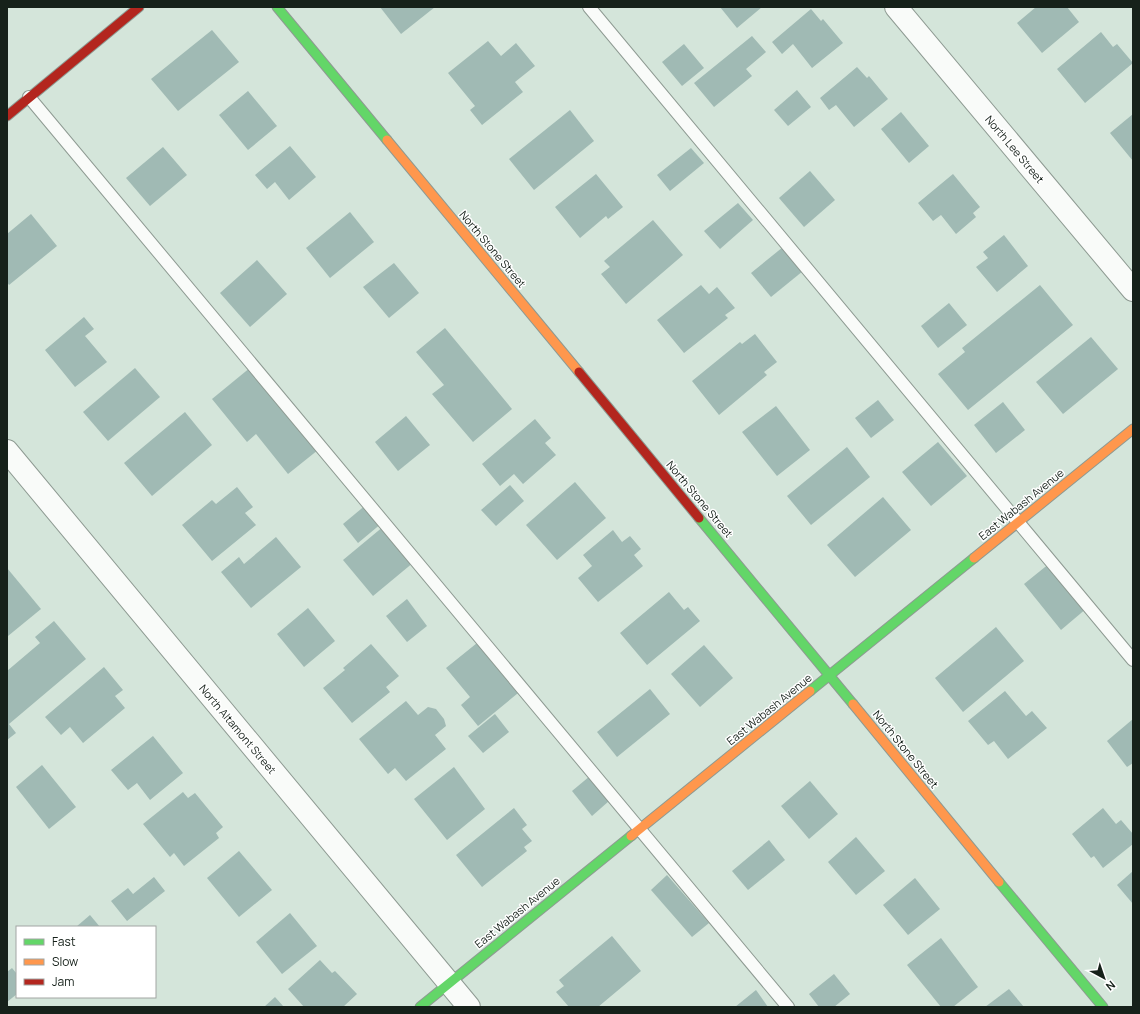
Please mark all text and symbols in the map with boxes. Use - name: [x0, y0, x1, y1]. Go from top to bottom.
- street label: North Lee Street: [982, 112, 1048, 186]
- street label: North Stone Street: [456, 207, 530, 291]
- street label: North Stone Street: [663, 457, 737, 541]
- street label: East Wabash Avenue: [975, 465, 1067, 543]
- street label: East Wabash Avenue: [723, 670, 815, 748]
- street label: North Altamont Street: [196, 681, 280, 777]
- street label: North Stone Street: [870, 707, 942, 791]
- street label: East Wabash Avenue: [471, 873, 563, 951]
- legend: [16, 926, 156, 998]
- text: Fast: [52, 933, 76, 950]
- text: Slow: [52, 953, 78, 970]
- north arrow: [1084, 958, 1124, 998]
- text: Jam: [52, 973, 74, 990]
- text: N: [1103, 978, 1119, 994]

